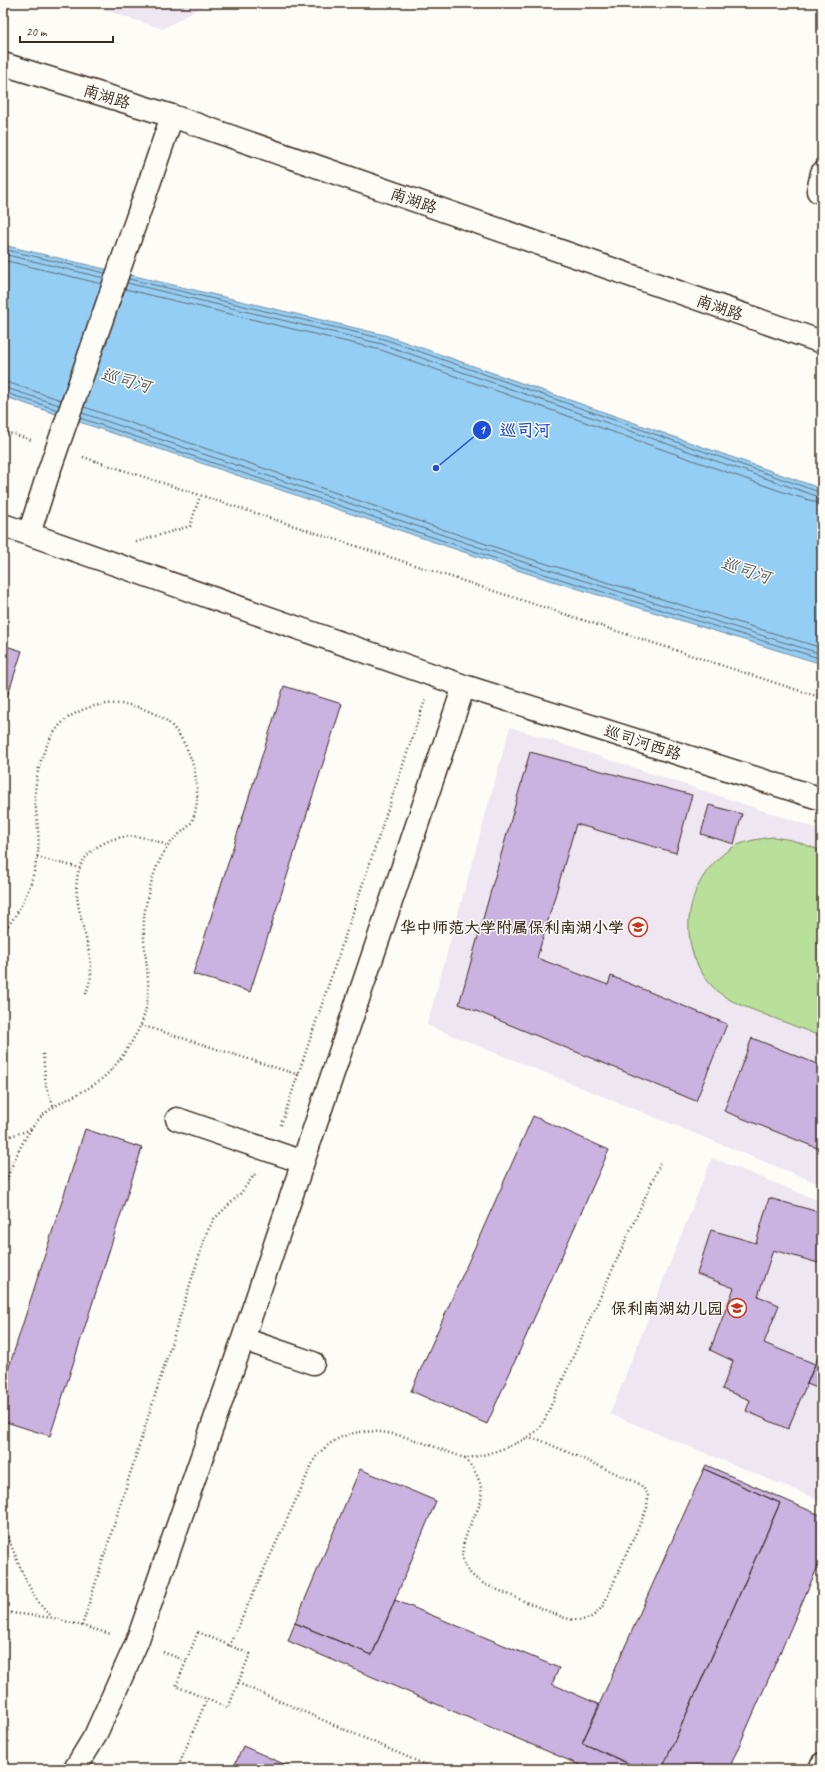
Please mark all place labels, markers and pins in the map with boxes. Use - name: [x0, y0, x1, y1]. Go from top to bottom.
- callout: 巡司河: [472, 415, 559, 444]
- school or university icon: 华中师范大学附属保利南湖小学: [627, 916, 649, 938]
- place label: 华中师范大学附属保利南湖小学: [400, 918, 624, 938]
- school or university icon: 保利南湖幼儿园: [726, 1297, 748, 1319]
- place label: 保利南湖幼儿园: [611, 1299, 723, 1319]

